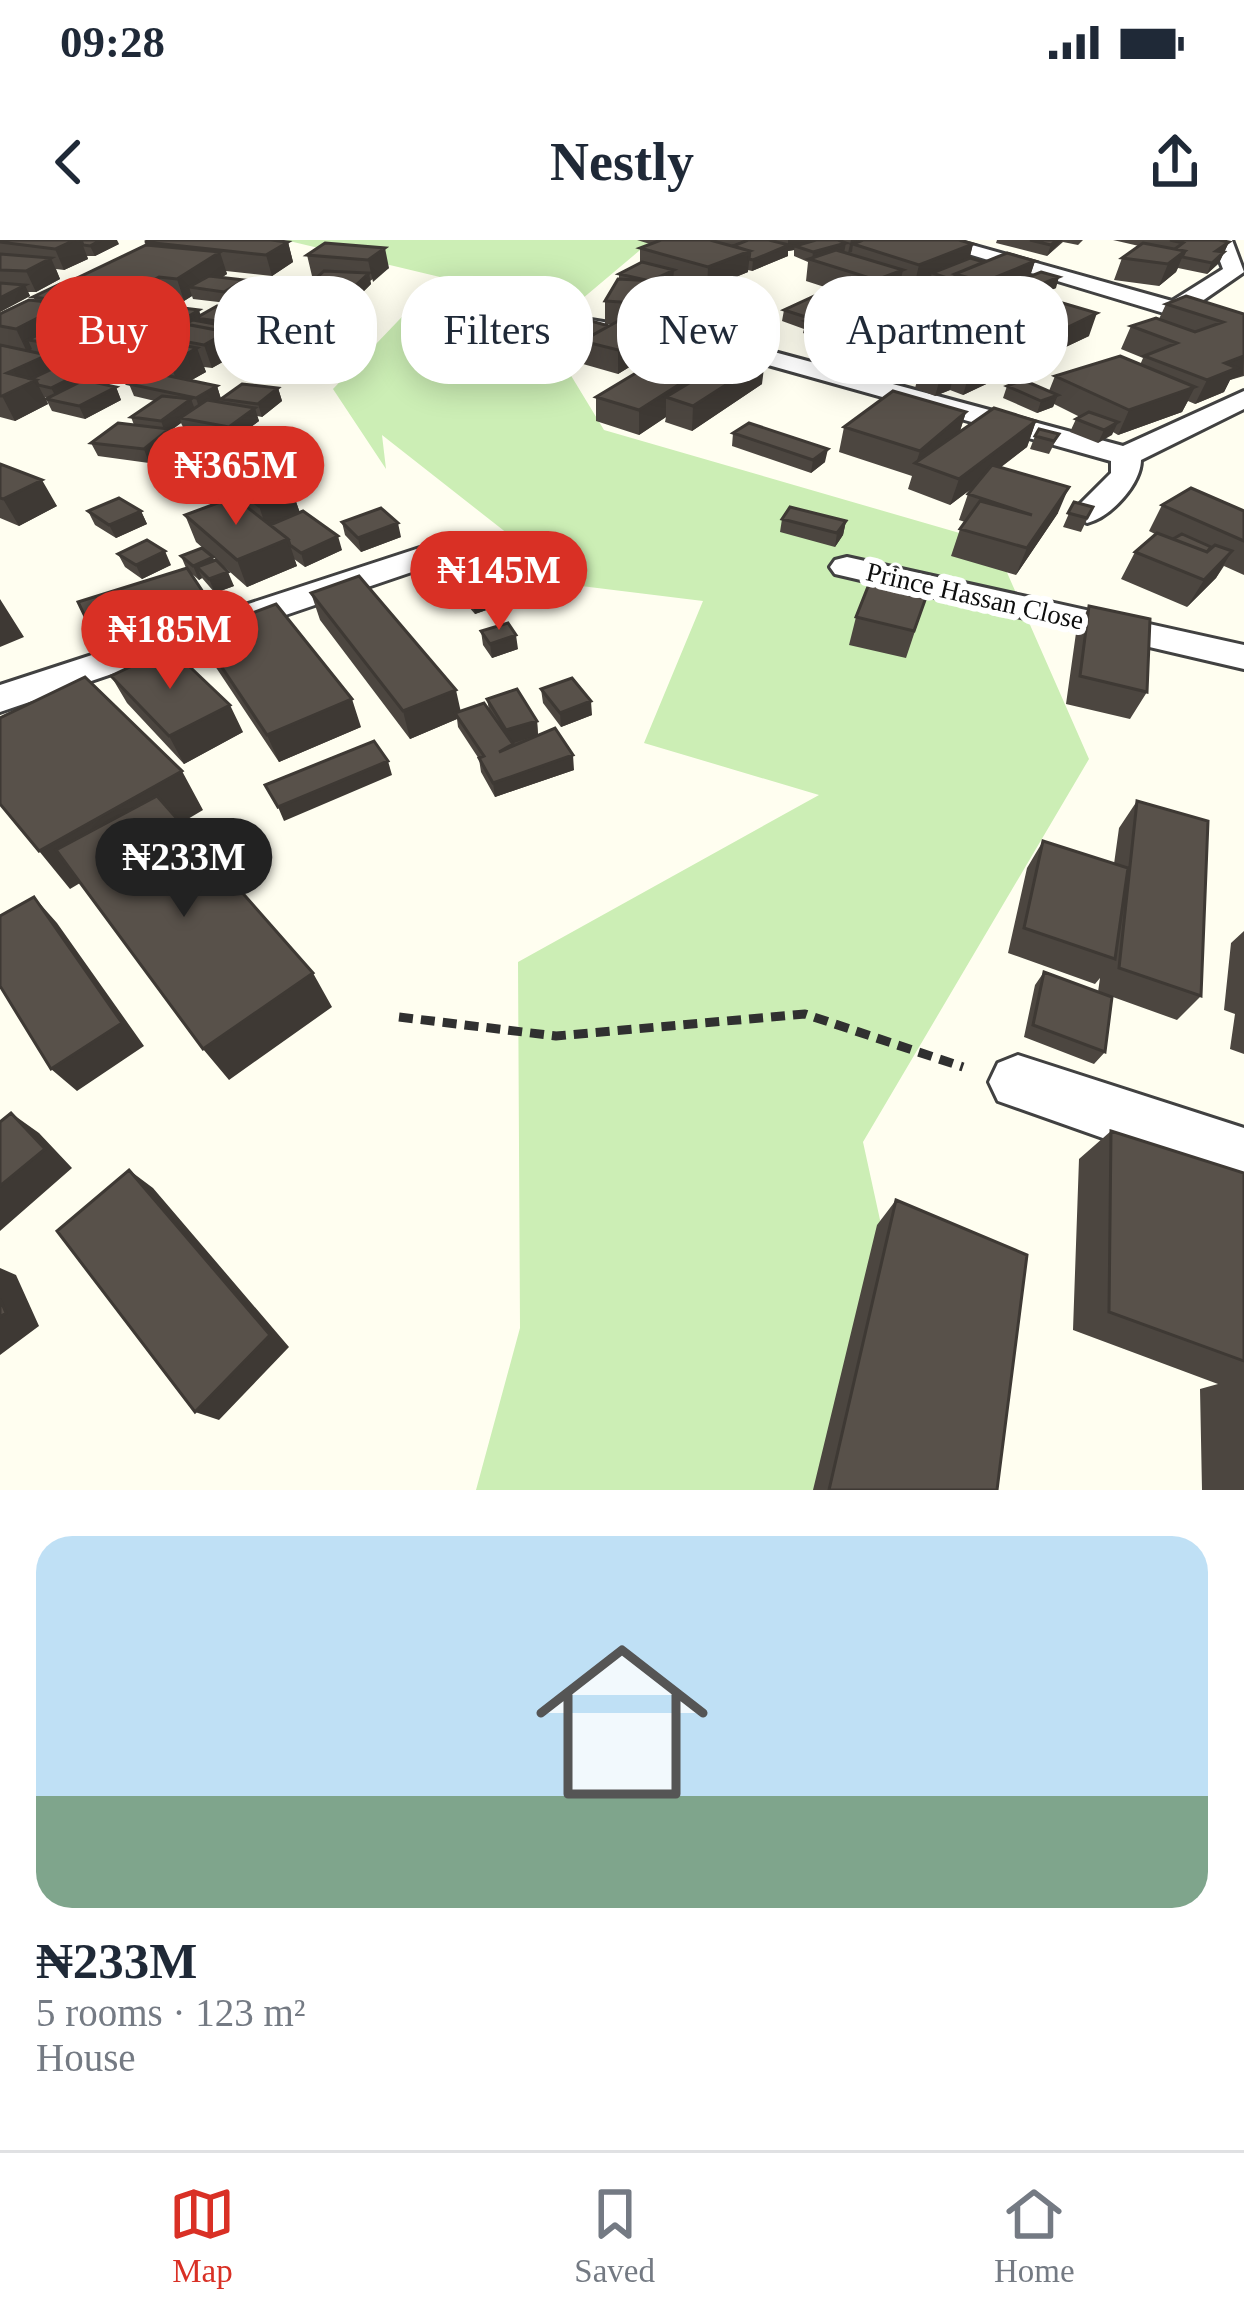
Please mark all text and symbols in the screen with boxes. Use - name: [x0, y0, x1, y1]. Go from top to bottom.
- text: 09:28: [60, 17, 165, 67]
- icon: back: [36, 129, 102, 195]
- icon: share: [1142, 129, 1208, 195]
- text: Nestly: [550, 132, 694, 192]
- chip: Buy: [36, 276, 190, 384]
- chip: Rent: [214, 276, 377, 384]
- chip: Filters: [401, 276, 593, 384]
- chip: New: [617, 276, 780, 384]
- chip: Apartment: [804, 276, 1068, 384]
- pin: ₦365M: [152, 426, 320, 528]
- text: ₦365M: [174, 443, 298, 486]
- pin: ₦145M: [415, 531, 583, 633]
- text: ₦145M: [437, 548, 561, 591]
- street label: Prince Hassan Close: [863, 556, 1087, 636]
- pin: ₦185M: [86, 590, 254, 692]
- text: ₦185M: [108, 607, 232, 650]
- pin: ₦233M: [100, 818, 268, 920]
- text: ₦233M: [122, 835, 246, 878]
- icon: home: [514, 1614, 730, 1830]
- text: ₦233M: [36, 1933, 197, 1989]
- text: 5 rooms · 123 m²: [36, 1991, 306, 2034]
- text: House: [36, 2036, 136, 2079]
- tab: Map: [169, 2181, 235, 2290]
- tab: Saved: [574, 2181, 655, 2290]
- tab: Home: [994, 2181, 1075, 2290]

